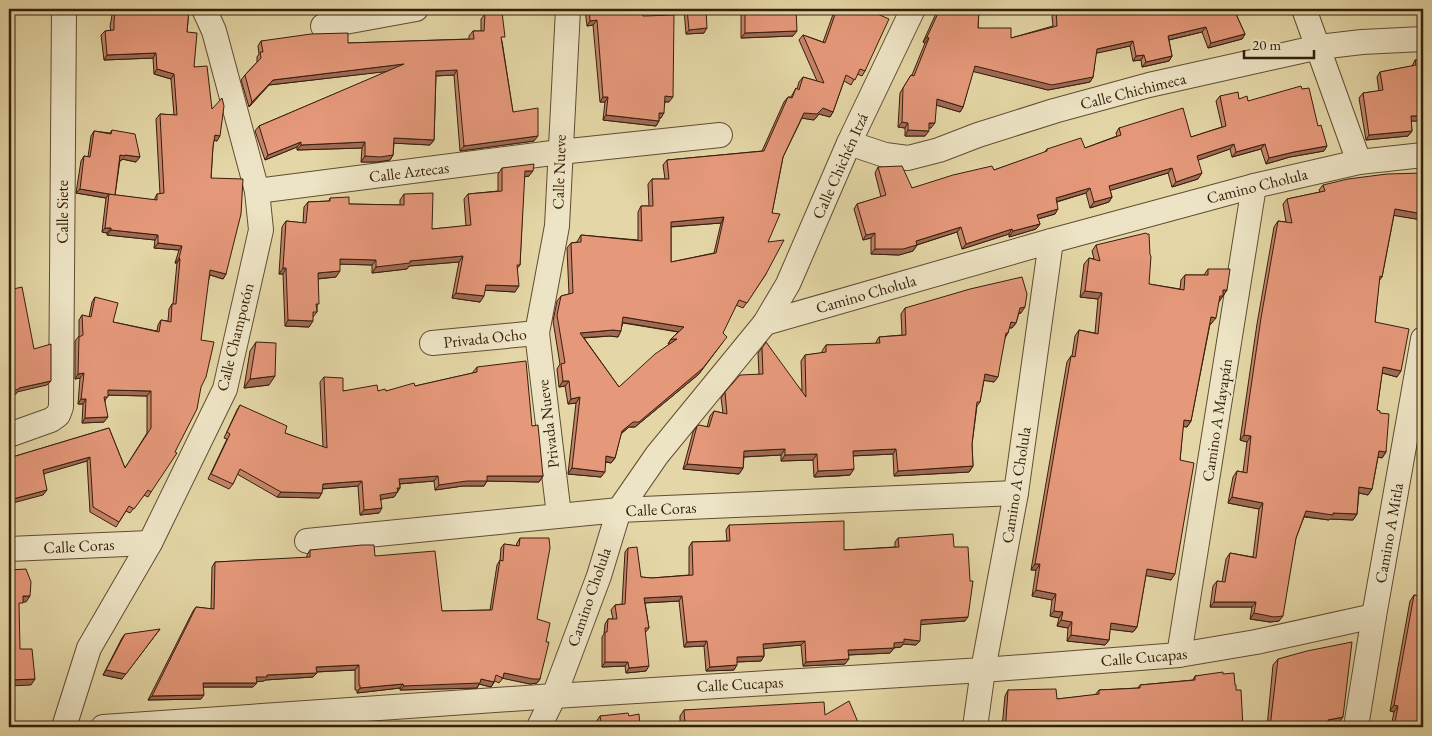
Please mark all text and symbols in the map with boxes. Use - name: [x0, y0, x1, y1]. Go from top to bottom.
- scale bar: [1244, 28, 1314, 60]
- text: 20 m: [1252, 35, 1281, 54]
- street label: Calle Chichimeca: [1078, 68, 1189, 114]
- street label: Calle Chichén Itzá: [807, 109, 873, 222]
- street label: Calle Nueve: [547, 134, 571, 210]
- street label: Calle Aztecas: [368, 157, 450, 187]
- street label: Camino Cholula: [1204, 163, 1310, 209]
- street label: Calle Siete: [52, 180, 73, 244]
- street label: Camino Cholula: [813, 269, 919, 318]
- street label: Calle Champotón: [211, 280, 259, 393]
- street label: Privada Ocho: [442, 323, 528, 353]
- street label: Camino A Mayapán: [1197, 356, 1237, 483]
- street label: Privada Nueve: [532, 378, 564, 470]
- street label: Camino A Cholula: [996, 425, 1036, 545]
- street label: Camino A Mitla: [1370, 481, 1408, 585]
- street label: Calle Coras: [625, 497, 697, 521]
- street label: Calle Coras: [43, 534, 115, 558]
- street label: Camino Cholula: [562, 544, 616, 649]
- street label: Calle Cucapas: [1100, 643, 1188, 671]
- street label: Calle Cucapas: [696, 671, 784, 697]

